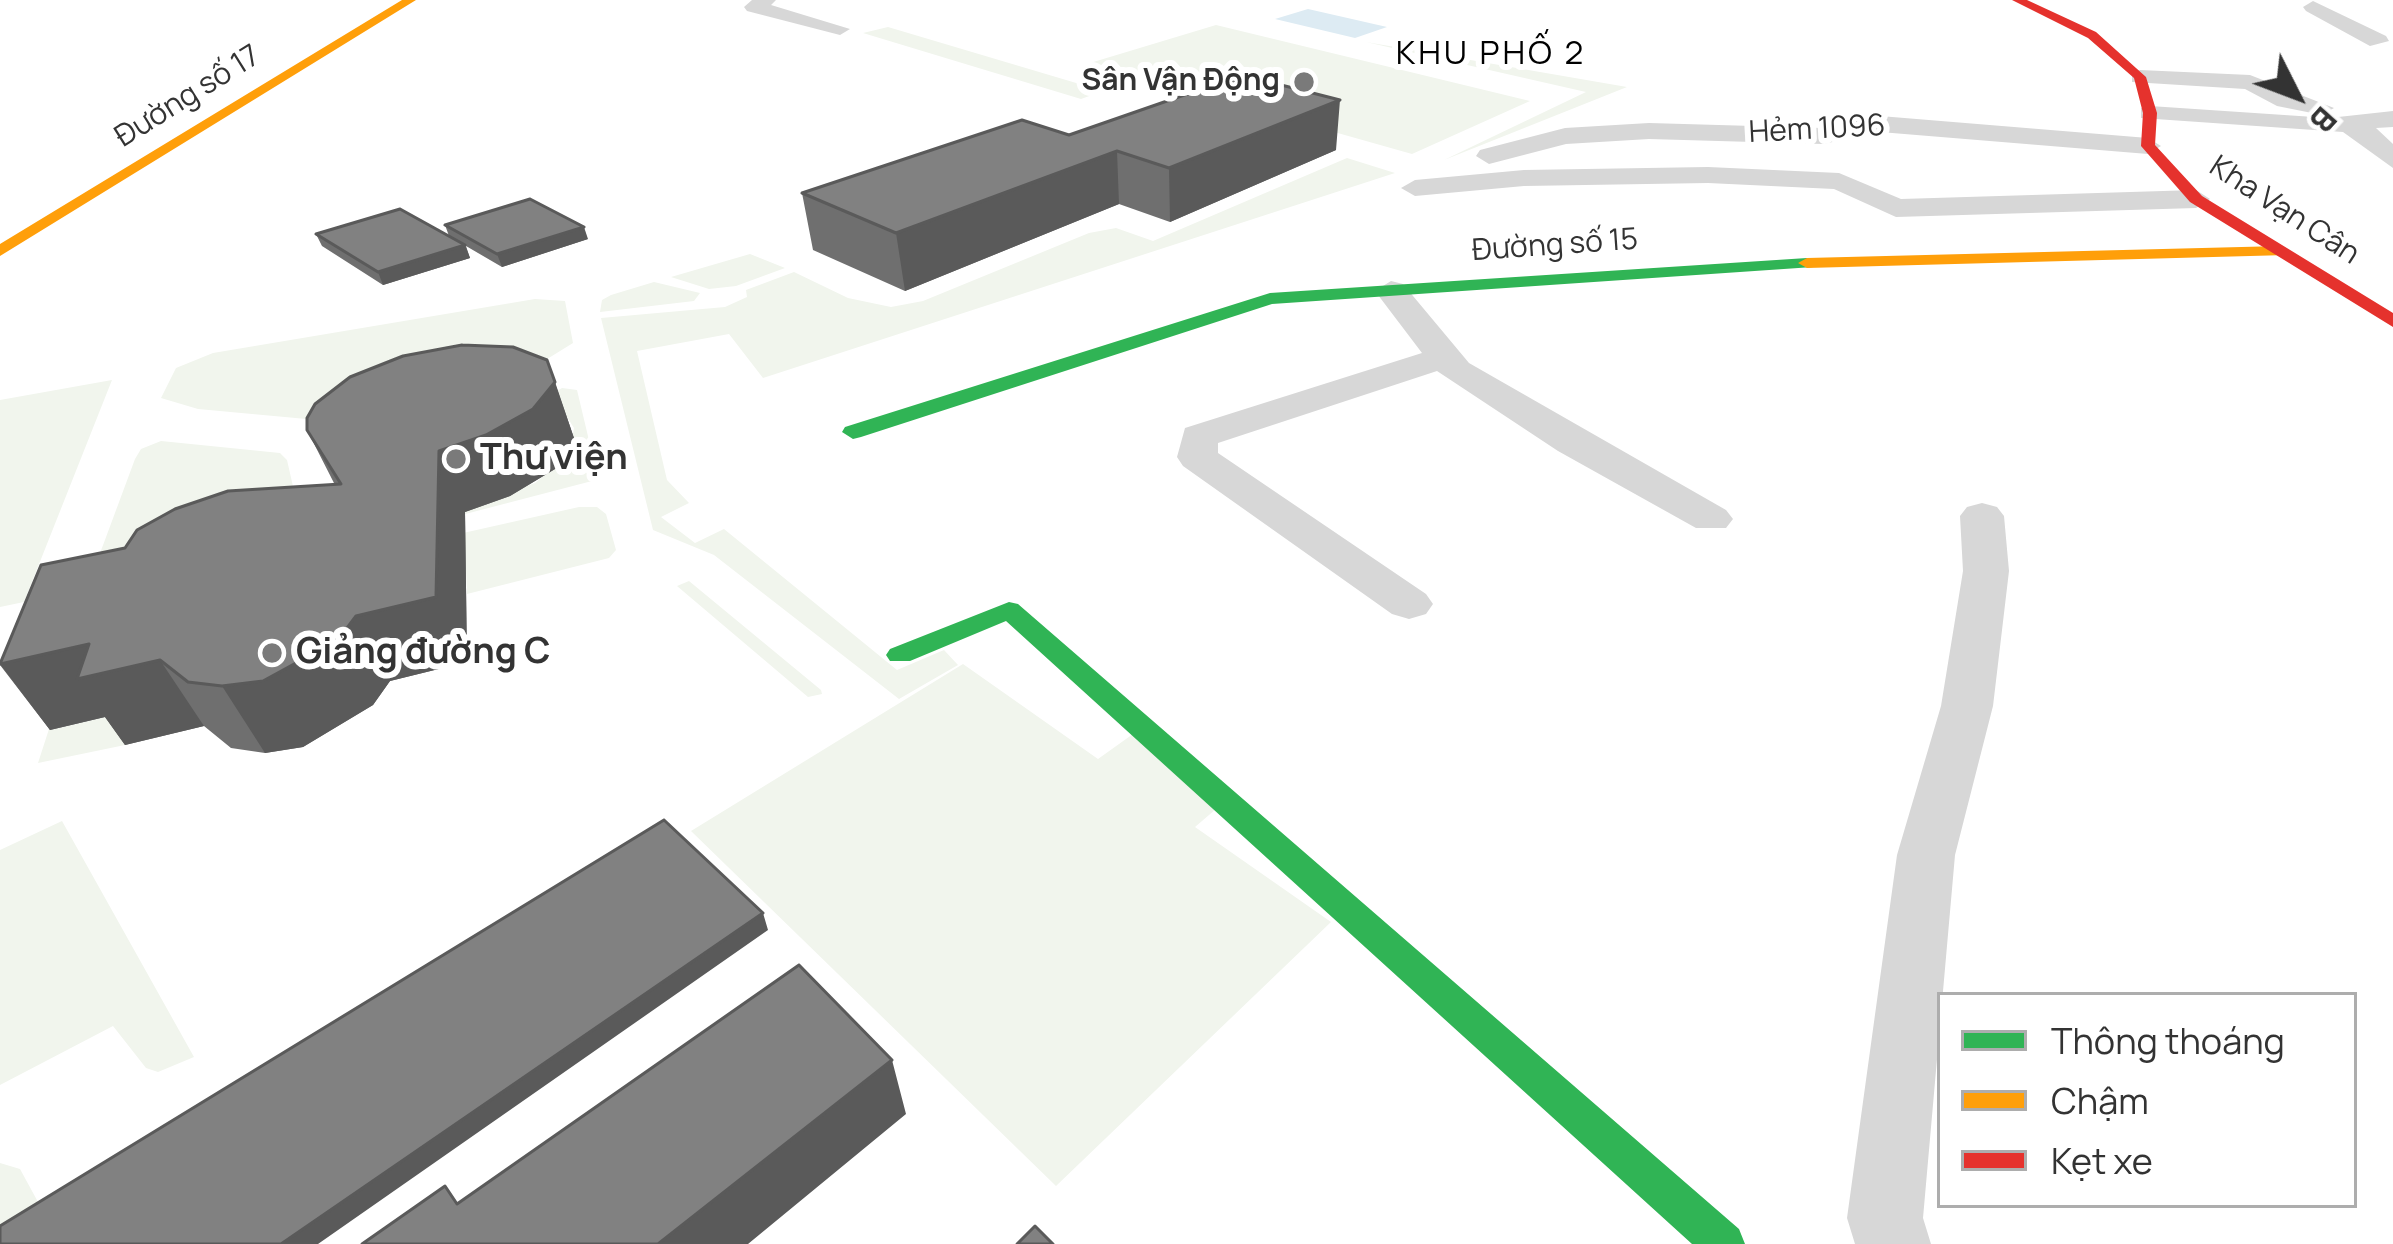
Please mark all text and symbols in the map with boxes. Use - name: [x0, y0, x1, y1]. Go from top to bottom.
- district label: KHU PHỐ 2: [1396, 35, 1586, 75]
- north arrow: [2237, 36, 2357, 156]
- street label: Đường số 17: [109, 38, 267, 156]
- place label: Sân Vận Động: [1081, 64, 1280, 100]
- marker: Sân Vận Động: [1291, 69, 1317, 95]
- text: B: [2300, 98, 2348, 143]
- street label: Hẻm 1096: [1748, 108, 1886, 152]
- street label: Kha Vạn Cân: [2202, 149, 2366, 273]
- street label: Đường số 15: [1471, 222, 1639, 270]
- place label: Thư viện: [480, 437, 628, 481]
- marker: Thư viện: [443, 446, 469, 472]
- place label: Giảng đường C: [296, 631, 551, 675]
- marker: Giảng đường C: [259, 640, 285, 666]
- legend: [1937, 992, 2357, 1208]
- text: Thông thoáng: [2051, 1016, 2285, 1065]
- text: Chậm: [2051, 1076, 2149, 1125]
- text: Kẹt xe: [2051, 1136, 2153, 1185]

